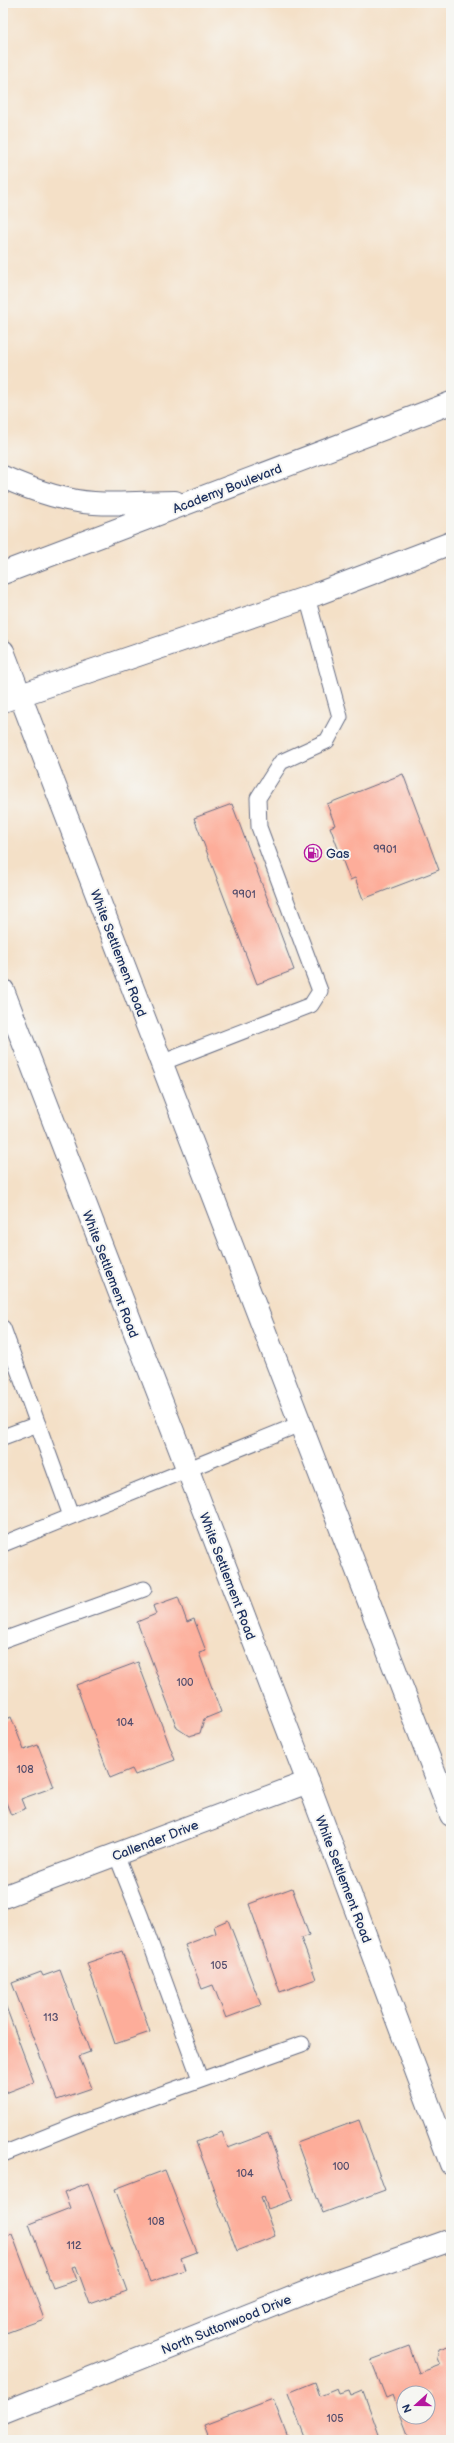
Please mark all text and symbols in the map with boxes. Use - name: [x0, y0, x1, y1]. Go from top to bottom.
- street label: Academy Boulevard: [171, 461, 284, 517]
- fuel station icon: Gas: [303, 843, 323, 863]
- house number: 9901: [373, 843, 397, 856]
- place label: Gas: [326, 846, 350, 862]
- street label: White Settlement Road: [86, 887, 150, 1019]
- house number: 9901: [232, 888, 256, 901]
- street label: White Settlement Road: [78, 1208, 142, 1340]
- street label: White Settlement Road: [195, 1510, 259, 1642]
- house number: 100: [176, 1676, 194, 1689]
- house number: 104: [116, 1716, 134, 1729]
- house number: 108: [16, 1763, 34, 1776]
- street label: White Settlement Road: [311, 1813, 375, 1945]
- street label: Callender Drive: [110, 1817, 201, 1865]
- house number: 105: [210, 1959, 228, 1972]
- house number: 113: [43, 2011, 59, 2024]
- house number: 100: [332, 2160, 350, 2173]
- house number: 104: [236, 2167, 254, 2180]
- house number: 108: [147, 2215, 165, 2228]
- house number: 112: [66, 2239, 82, 2252]
- street label: North Suttonwood Drive: [159, 2291, 294, 2358]
- north arrow: [396, 2385, 436, 2425]
- text: N: [400, 2402, 415, 2415]
- house number: 105: [326, 2412, 344, 2425]

